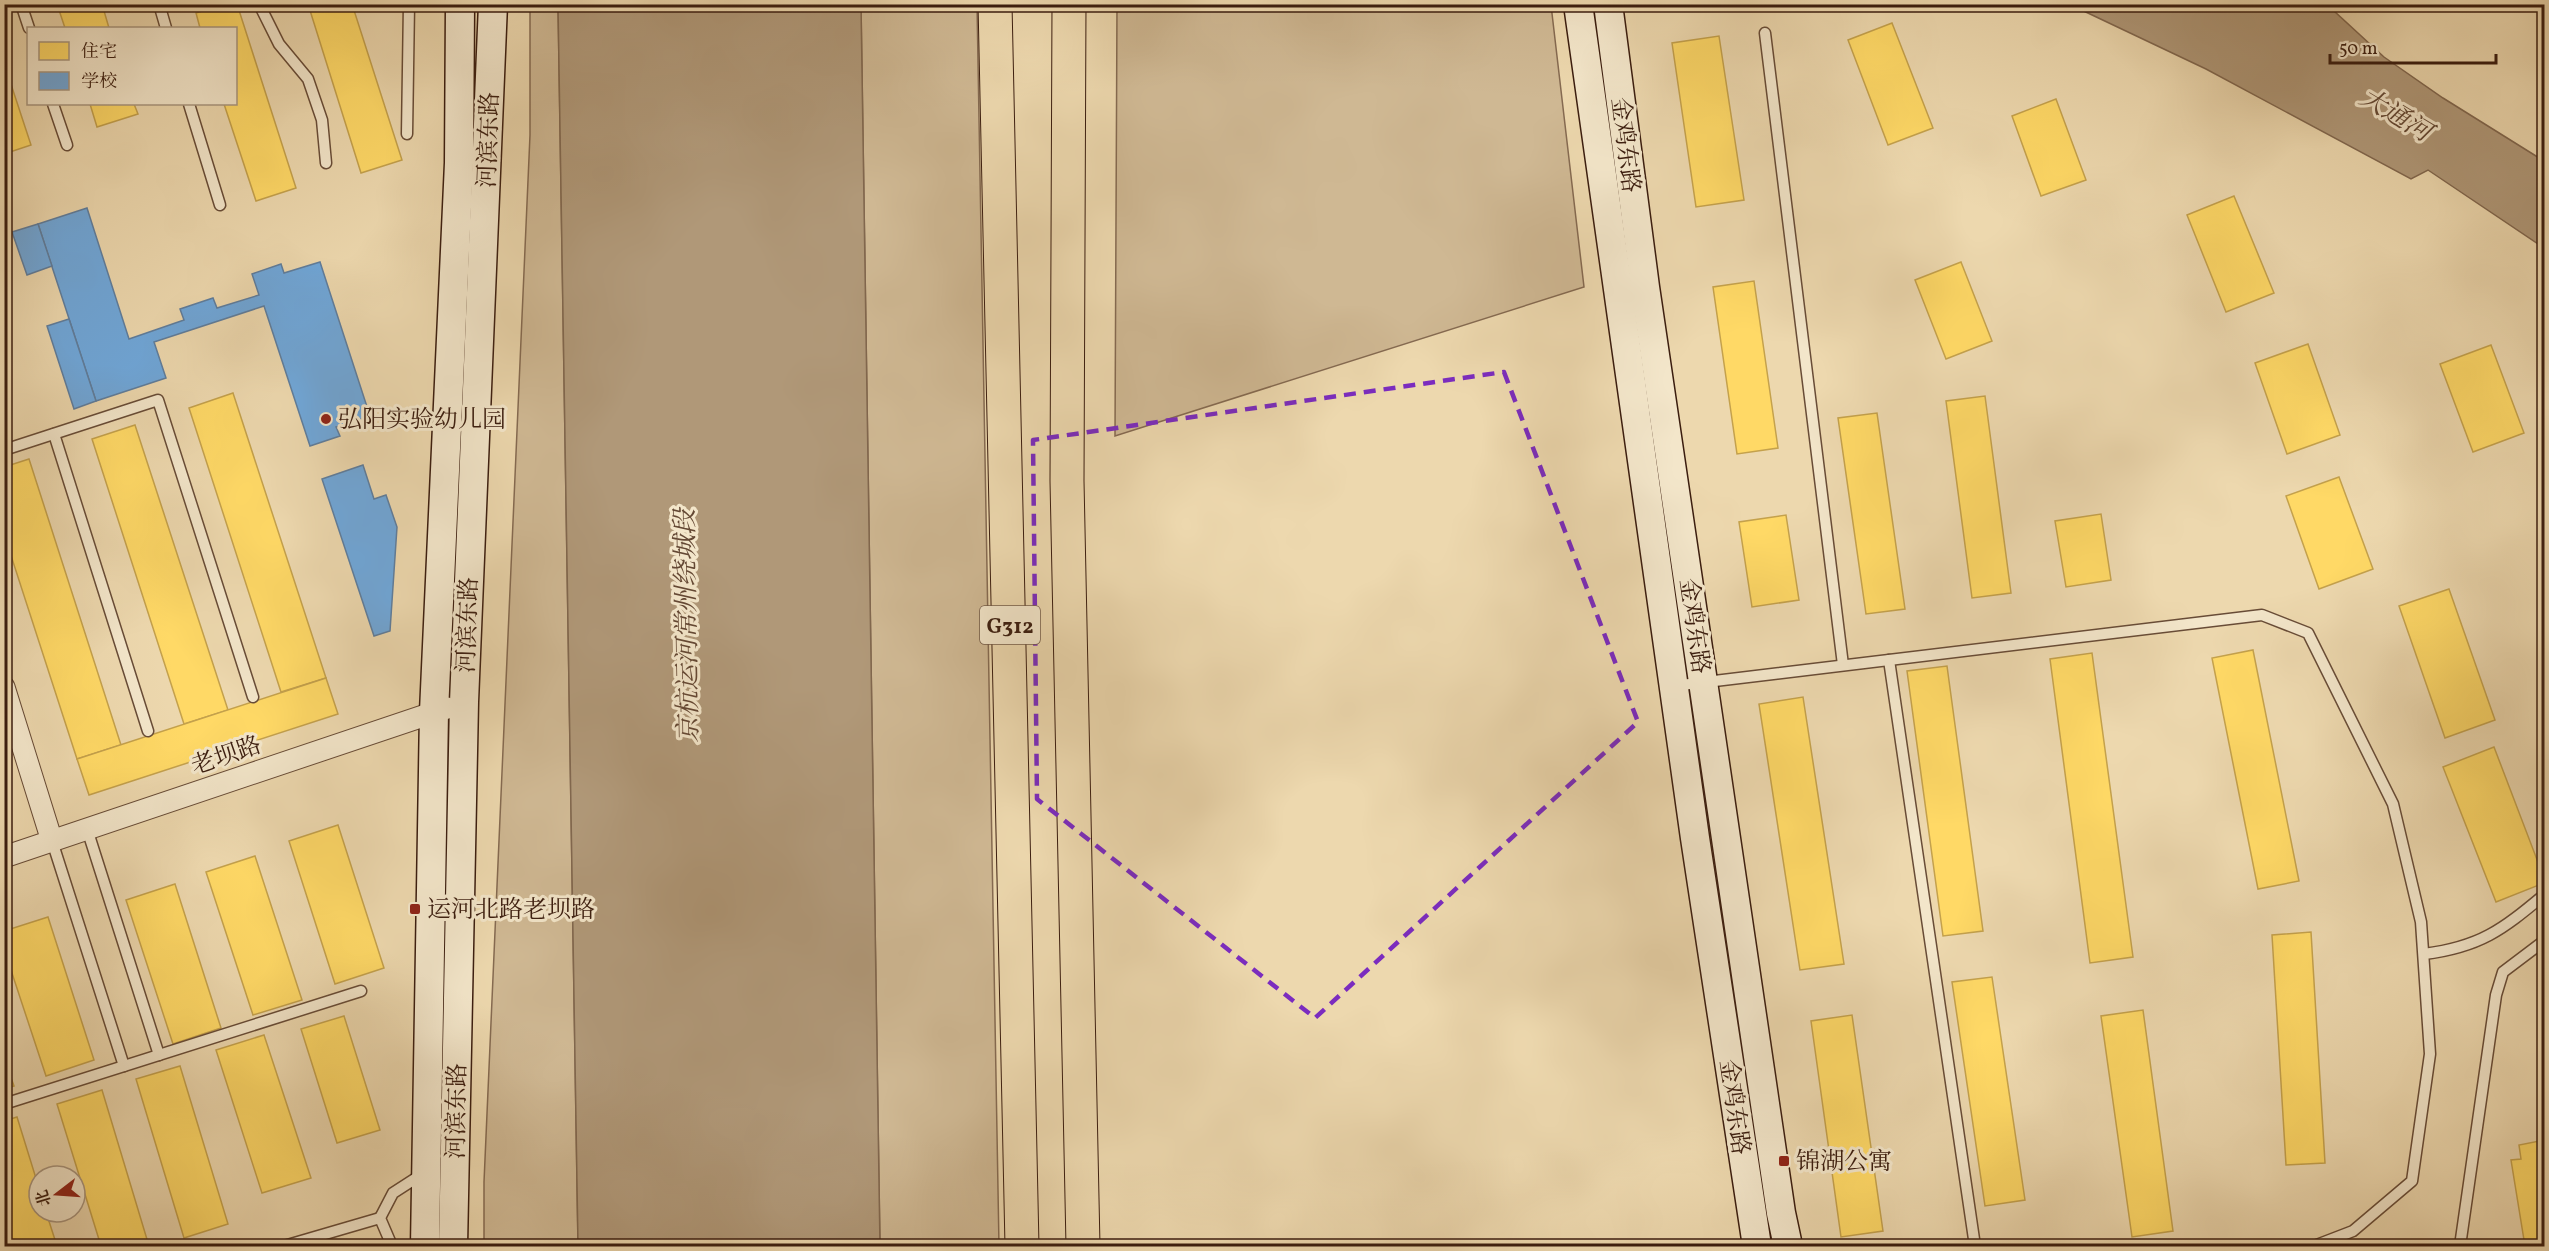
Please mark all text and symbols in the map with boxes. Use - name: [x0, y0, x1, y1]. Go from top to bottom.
- legend: [27, 27, 237, 105]
- scale bar: [2330, 27, 2496, 65]
- text: 50 m: [2339, 37, 2378, 62]
- text: 住宅: [81, 40, 117, 65]
- text: 学校: [81, 70, 117, 95]
- water label: 大通河: [2352, 80, 2441, 153]
- street label: 河滨东路: [471, 92, 509, 189]
- street label: 金鸡东路: [1601, 96, 1647, 195]
- place label: 弘阳实验幼儿园: [338, 404, 506, 438]
- marker: 弘阳实验幼儿园: [319, 412, 333, 426]
- water label: 京杭运河常州绕城段: [668, 506, 708, 743]
- street label: 金鸡东路: [1670, 576, 1717, 676]
- street label: 河滨东路: [450, 577, 488, 674]
- road number: G312: [980, 606, 1040, 644]
- street label: 老坝路: [187, 729, 266, 785]
- place label: 运河北路老坝路: [427, 894, 595, 928]
- marker: 运河北路老坝路: [408, 902, 422, 916]
- street label: 金鸡东路: [1710, 1057, 1757, 1157]
- street label: 河滨东路: [440, 1063, 476, 1159]
- place label: 锦湖公寓: [1796, 1146, 1892, 1180]
- marker: 锦湖公寓: [1777, 1154, 1791, 1168]
- north arrow: [27, 1164, 87, 1224]
- text: 北: [32, 1187, 57, 1209]

